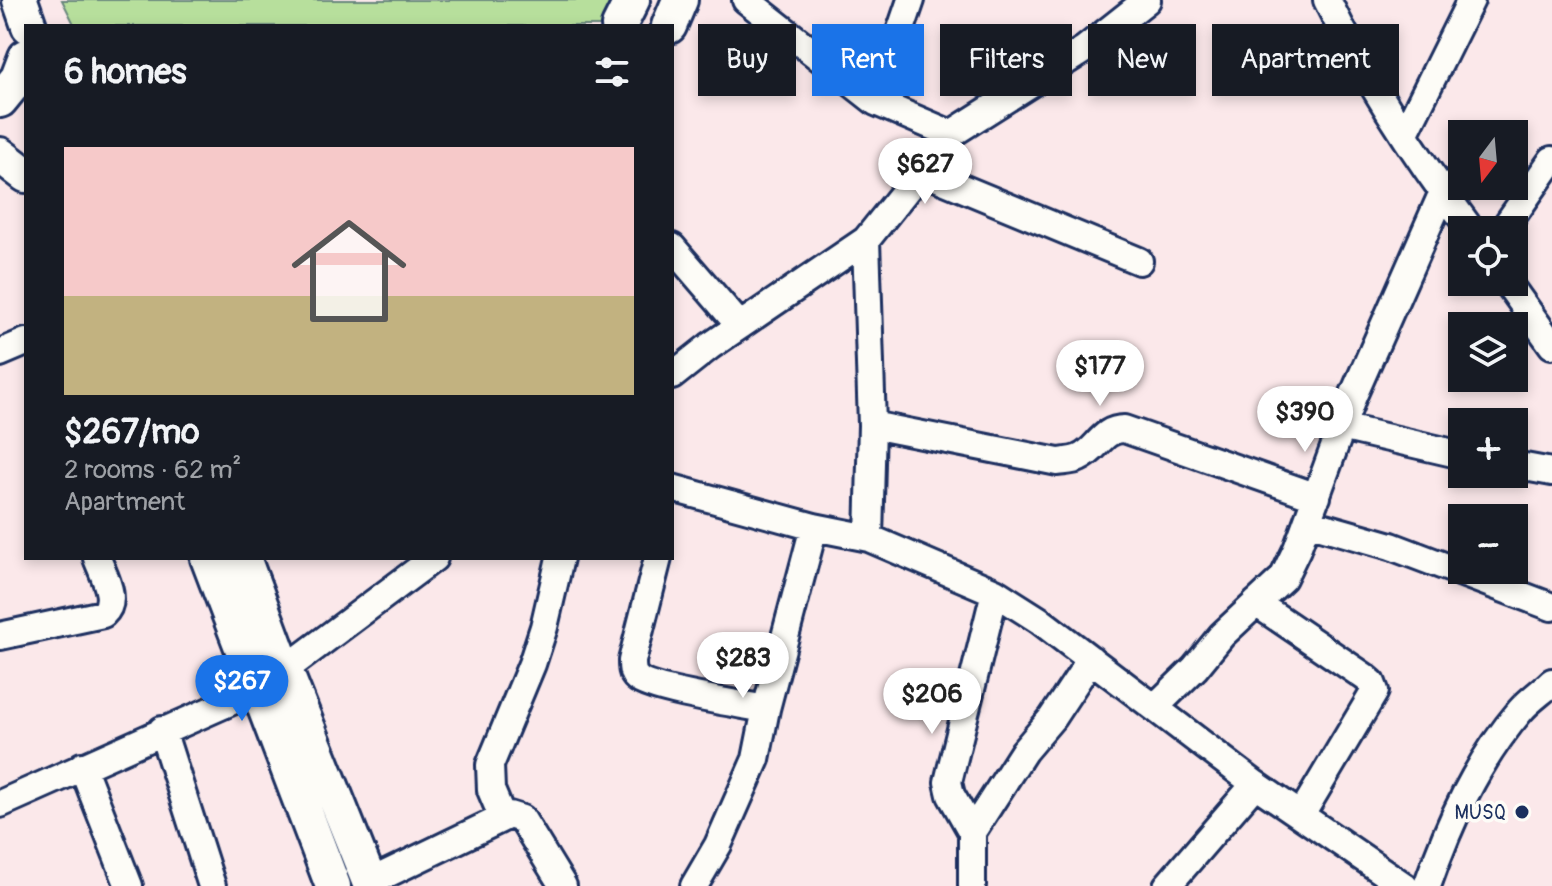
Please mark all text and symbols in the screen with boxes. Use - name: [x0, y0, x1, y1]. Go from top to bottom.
- chip: Buy: [698, 24, 796, 96]
- chip: Rent: [812, 24, 924, 96]
- chip: Filters: [940, 24, 1072, 96]
- chip: New: [1088, 24, 1196, 96]
- chip: Apartment: [1212, 24, 1399, 96]
- icon: filters: [590, 50, 634, 94]
- text: 6 homes: [64, 51, 187, 94]
- north arrow: [1448, 120, 1528, 200]
- map controls: [1448, 120, 1528, 584]
- pin: $627: [878, 138, 972, 206]
- text: $627: [896, 148, 954, 180]
- icon: home: [277, 199, 421, 343]
- button: locate: [1448, 216, 1528, 296]
- button: layers: [1448, 312, 1528, 392]
- pin: $177: [1053, 340, 1147, 408]
- text: $177: [1074, 350, 1126, 382]
- pin: $390: [1258, 386, 1352, 454]
- text: $390: [1275, 396, 1335, 428]
- button: +: [1448, 408, 1528, 488]
- text: $267/mo: [64, 411, 200, 454]
- text: 2 rooms · 62 m²: [64, 454, 241, 486]
- text: Apartment: [64, 486, 185, 518]
- button: −: [1448, 504, 1528, 584]
- pin: $283: [696, 632, 790, 700]
- text: $283: [715, 642, 771, 674]
- pin: $267: [195, 655, 289, 723]
- text: $267: [213, 665, 271, 697]
- pin: $206: [885, 668, 979, 736]
- text: $206: [901, 678, 963, 710]
- place label: MUSQ: [1454, 800, 1506, 825]
- marker: MUSQ: [1513, 803, 1531, 821]

